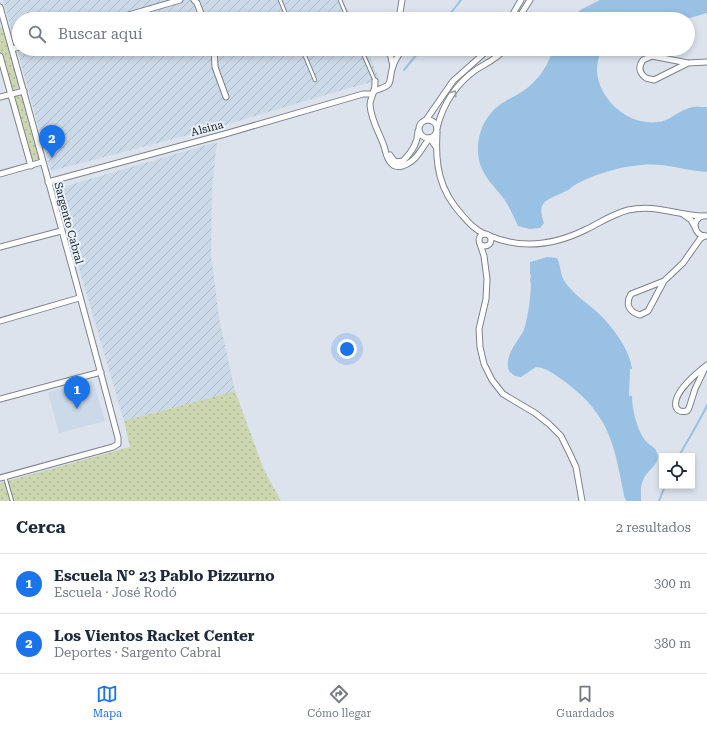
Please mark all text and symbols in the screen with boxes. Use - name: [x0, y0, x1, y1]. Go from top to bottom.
- search box: [12, 12, 695, 56]
- icon: search: [26, 23, 48, 45]
- text: Buscar aquí: [58, 25, 142, 43]
- one-way arrow: [449, 90, 457, 97]
- street label: Alsina: [189, 118, 225, 139]
- pin: 2: [39, 125, 65, 158]
- street label: Sargento Cabral: [51, 181, 86, 266]
- your location: [337, 339, 357, 359]
- pin: 1: [64, 376, 90, 409]
- map controls: [659, 453, 695, 489]
- button: locate: [659, 453, 695, 489]
- text: Cerca: [16, 517, 66, 537]
- text: 2 resultados: [616, 520, 691, 535]
- text: Escuela N° 23 Pablo Pizzurno: [54, 567, 275, 585]
- text: 1: [25, 576, 33, 591]
- text: 300 m: [654, 576, 691, 591]
- text: Escuela · José Rodó: [54, 585, 177, 600]
- text: Los Vientos Racket Center: [54, 627, 255, 645]
- text: 2: [25, 636, 33, 651]
- text: 380 m: [654, 636, 691, 651]
- text: Deportes · Sargento Cabral: [54, 645, 221, 660]
- tab: Mapa: [93, 683, 122, 720]
- tab: Cómo llegar: [307, 683, 371, 720]
- tab: Guardados: [556, 683, 614, 720]

